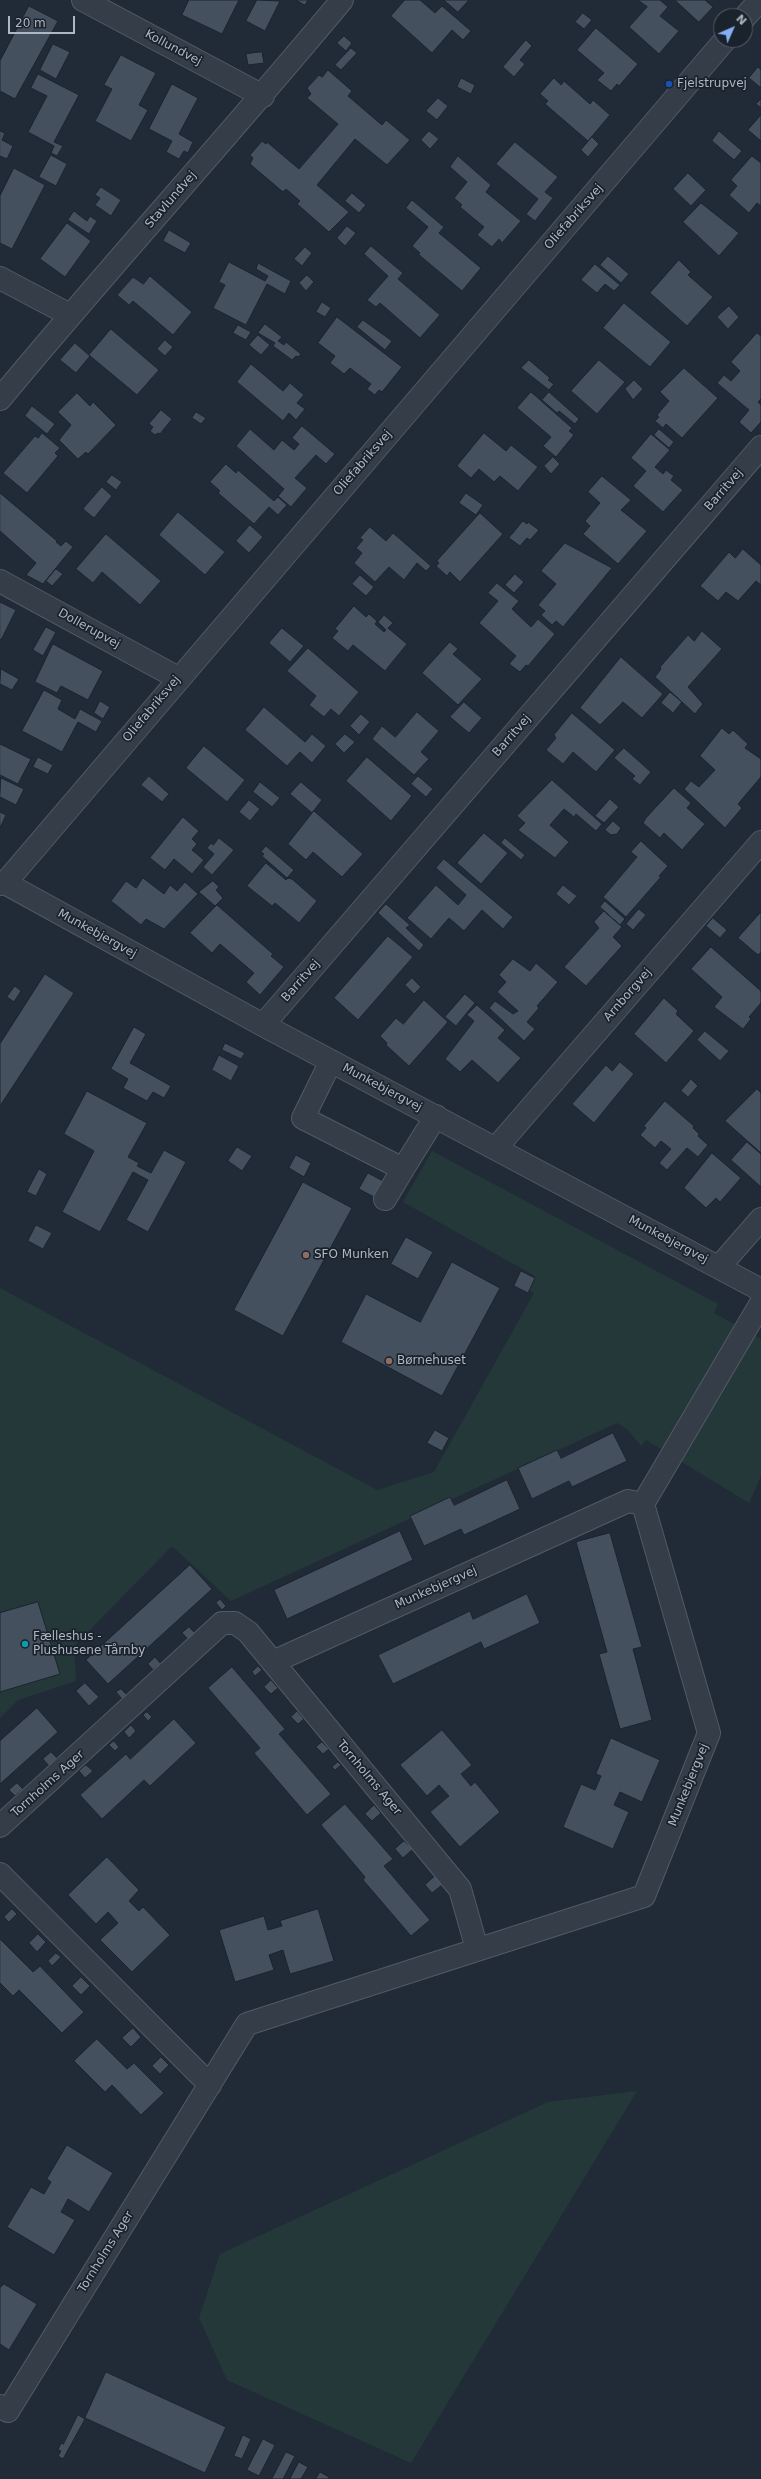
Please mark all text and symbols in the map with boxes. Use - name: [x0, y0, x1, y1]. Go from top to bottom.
- scale bar: [10, 8, 77, 34]
- north arrow: [713, 8, 753, 48]
- text: N: [733, 12, 749, 28]
- text: 20 m: [15, 16, 46, 30]
- street label: Kollundvej: [142, 27, 204, 69]
- place label: Fjelstrupvej: [677, 77, 747, 91]
- marker: Fjelstrupvej: [664, 79, 674, 89]
- street label: Stavlundvej: [142, 169, 200, 231]
- street label: Oliefabriksvej: [542, 181, 606, 253]
- street label: Oliefabriksvej: [331, 427, 395, 499]
- street label: Barritvej: [702, 466, 746, 514]
- street label: Dollerupvej: [56, 606, 122, 652]
- street label: Oliefabriksvej: [120, 673, 184, 745]
- street label: Barritvej: [490, 712, 534, 760]
- street label: Munkebjergvej: [55, 906, 139, 962]
- street label: Barritvej: [279, 957, 323, 1005]
- street label: Arnborgvej: [601, 966, 655, 1024]
- street label: Munkebjergvej: [340, 1061, 424, 1115]
- street label: Munkebjergvej: [626, 1213, 710, 1267]
- place label: SFO Munken: [314, 1248, 389, 1262]
- marker: SFO Munken: [301, 1250, 311, 1260]
- place label: Børnehuset: [397, 1354, 466, 1368]
- marker: Børnehuset: [384, 1356, 394, 1366]
- street label: Munkebjergvej: [393, 1564, 479, 1612]
- place label: Fælleshus - Plushusene Tårnby: [33, 1630, 145, 1658]
- marker: Fælleshus - Plushusene Tårnby: [20, 1639, 30, 1649]
- street label: Tornholms Ager: [334, 1738, 404, 1818]
- street label: Munkebjergvej: [666, 1742, 712, 1828]
- street label: Tornholms Ager: [9, 1747, 87, 1821]
- street label: Tornholms Ager: [75, 2209, 137, 2295]

